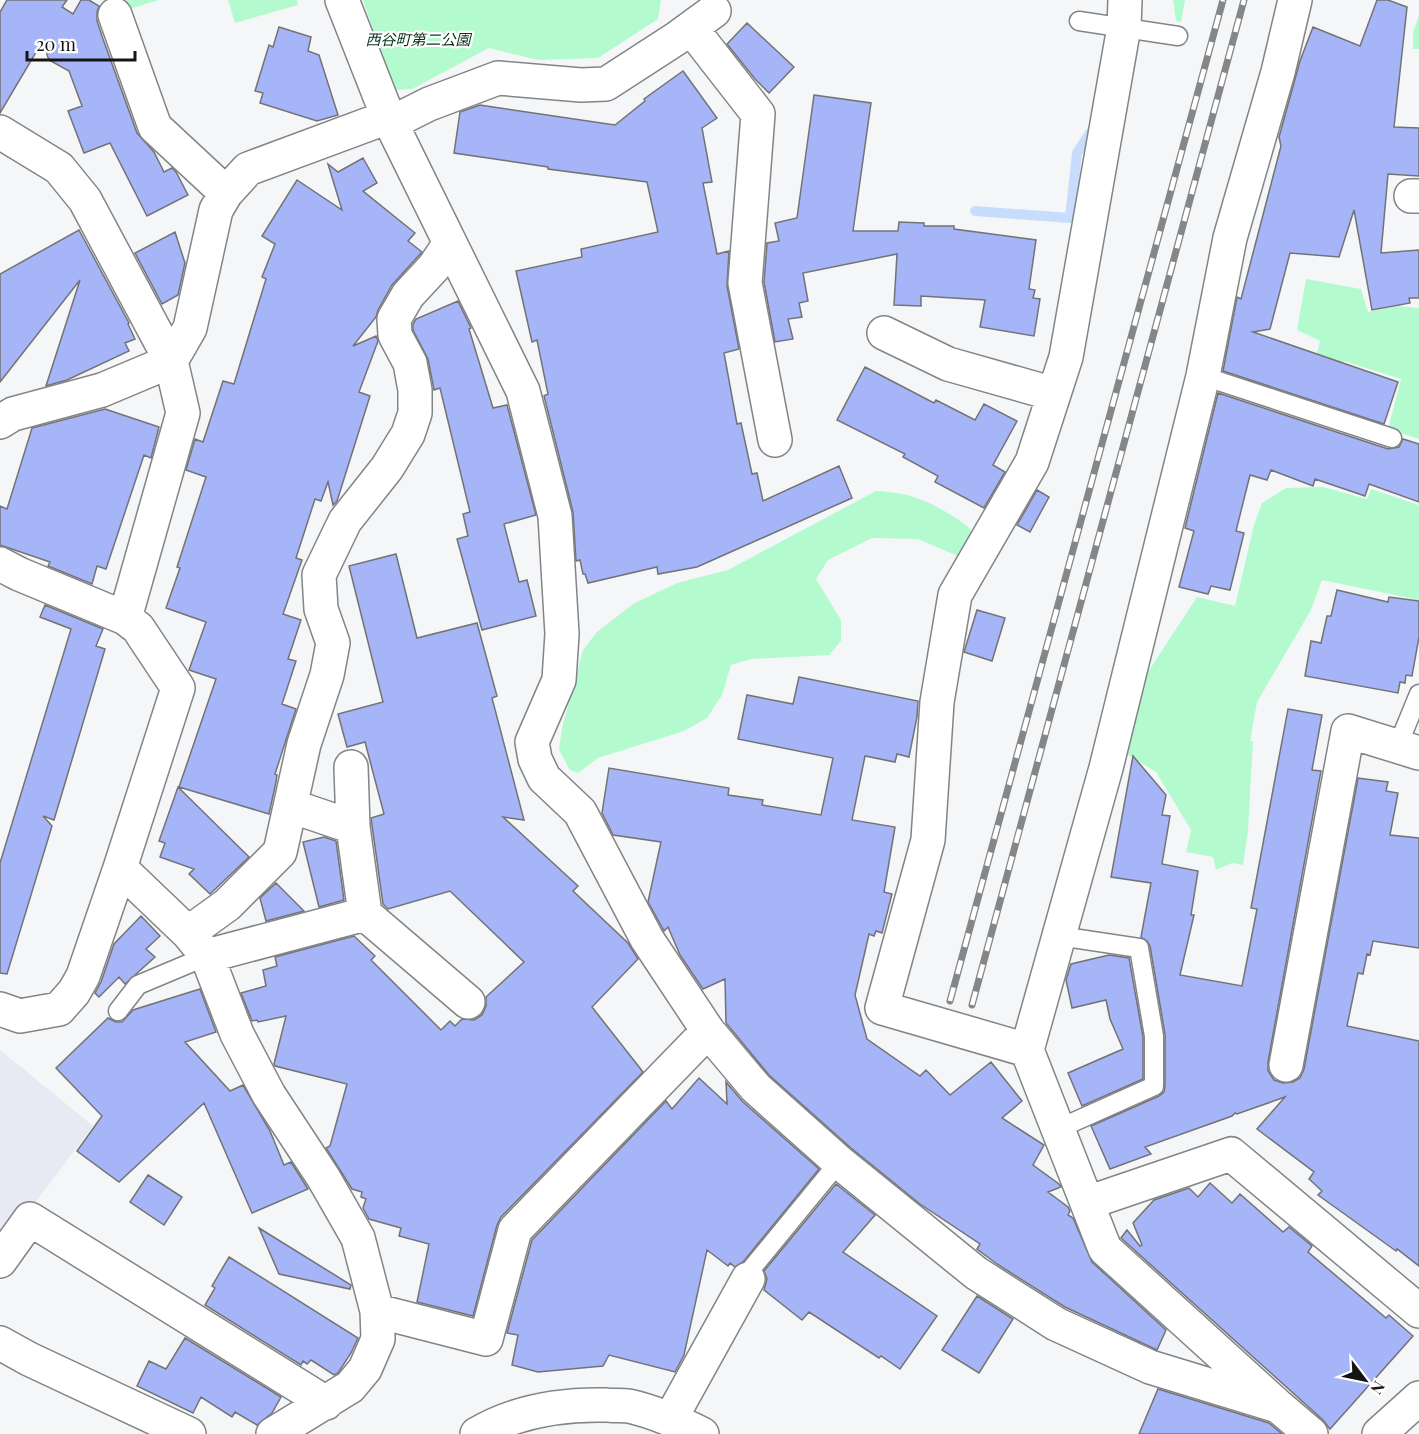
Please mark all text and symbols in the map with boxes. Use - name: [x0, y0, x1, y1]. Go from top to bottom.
- scale bar: [27, 24, 135, 62]
- park label: 西谷町第二公園: [365, 29, 472, 49]
- text: 20 m: [36, 32, 76, 56]
- north arrow: [1335, 1350, 1395, 1410]
- text: N: [1366, 1378, 1390, 1399]

